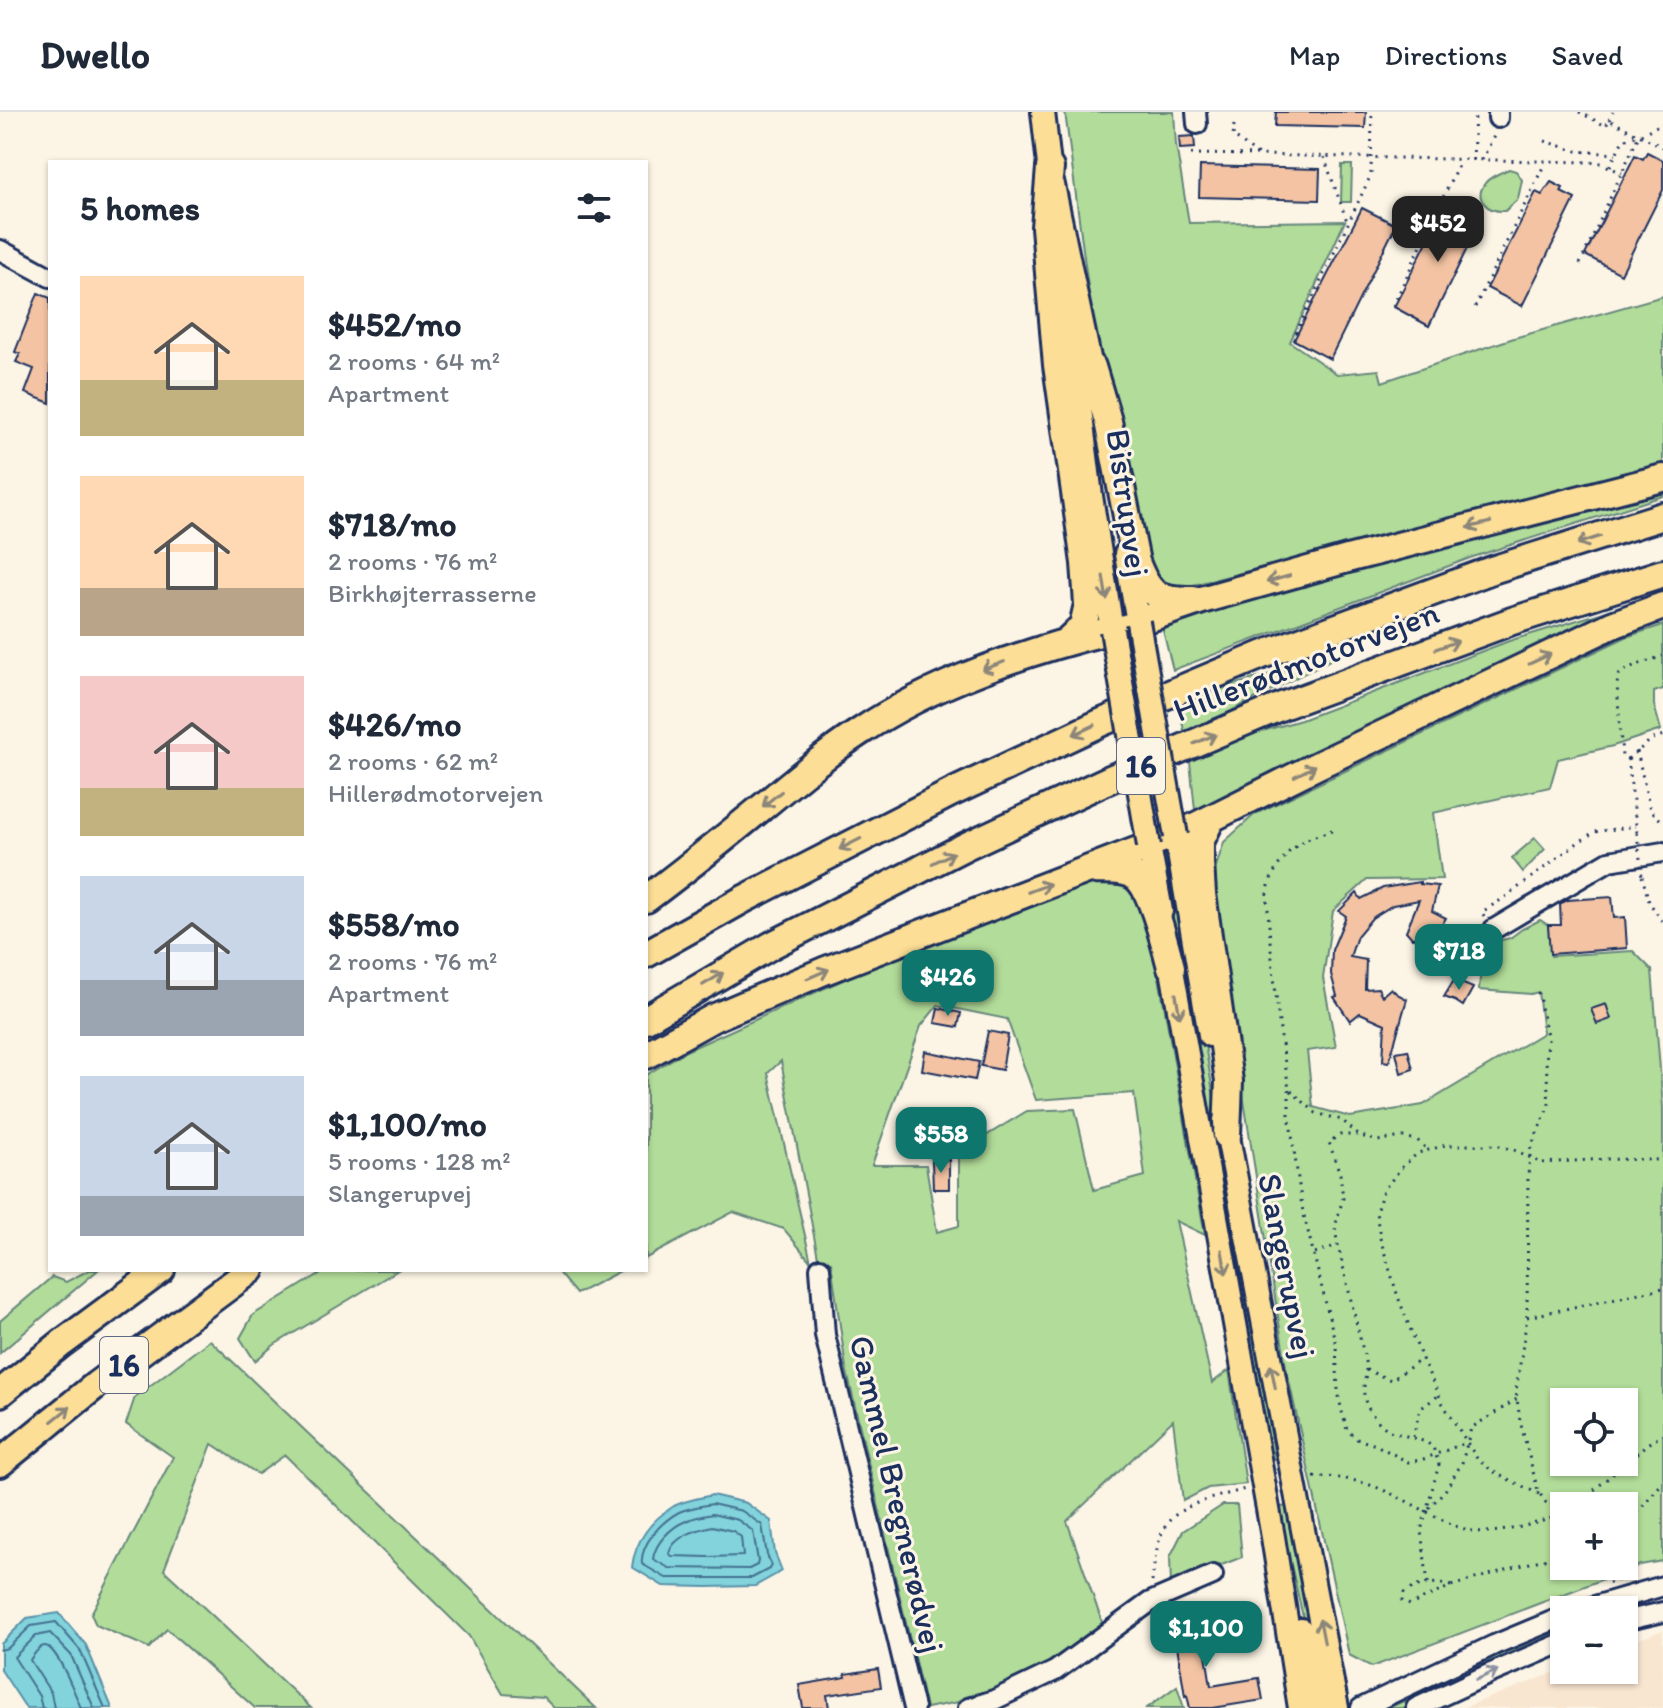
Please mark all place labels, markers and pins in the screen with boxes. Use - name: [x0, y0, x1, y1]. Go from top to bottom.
- pin: $452: [1391, 196, 1485, 264]
- pin: $718: [1412, 924, 1506, 992]
- pin: $426: [901, 950, 995, 1018]
- pin: $558: [894, 1107, 988, 1175]
- pin: $1,100: [1141, 1601, 1271, 1669]

